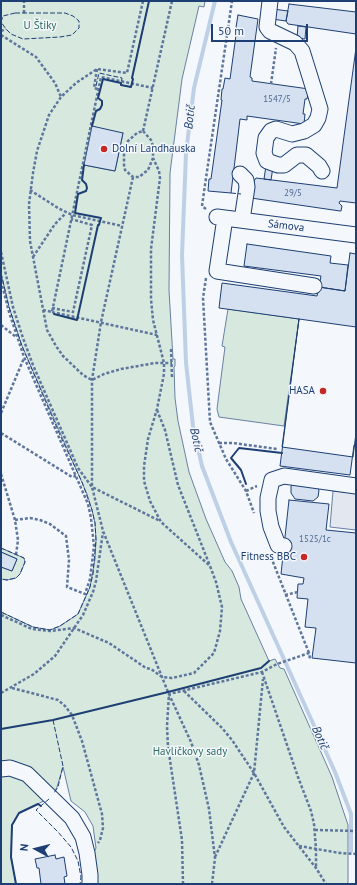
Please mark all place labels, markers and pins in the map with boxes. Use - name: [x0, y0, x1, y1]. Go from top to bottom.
- place label: Dolní Landhauska: [112, 142, 196, 156]
- marker: Dolní Landhauska: [99, 144, 109, 154]
- place label: HASA: [289, 384, 315, 398]
- marker: HASA: [318, 386, 328, 396]
- place label: Fitness BBC: [241, 550, 296, 564]
- marker: Fitness BBC: [299, 552, 309, 562]

